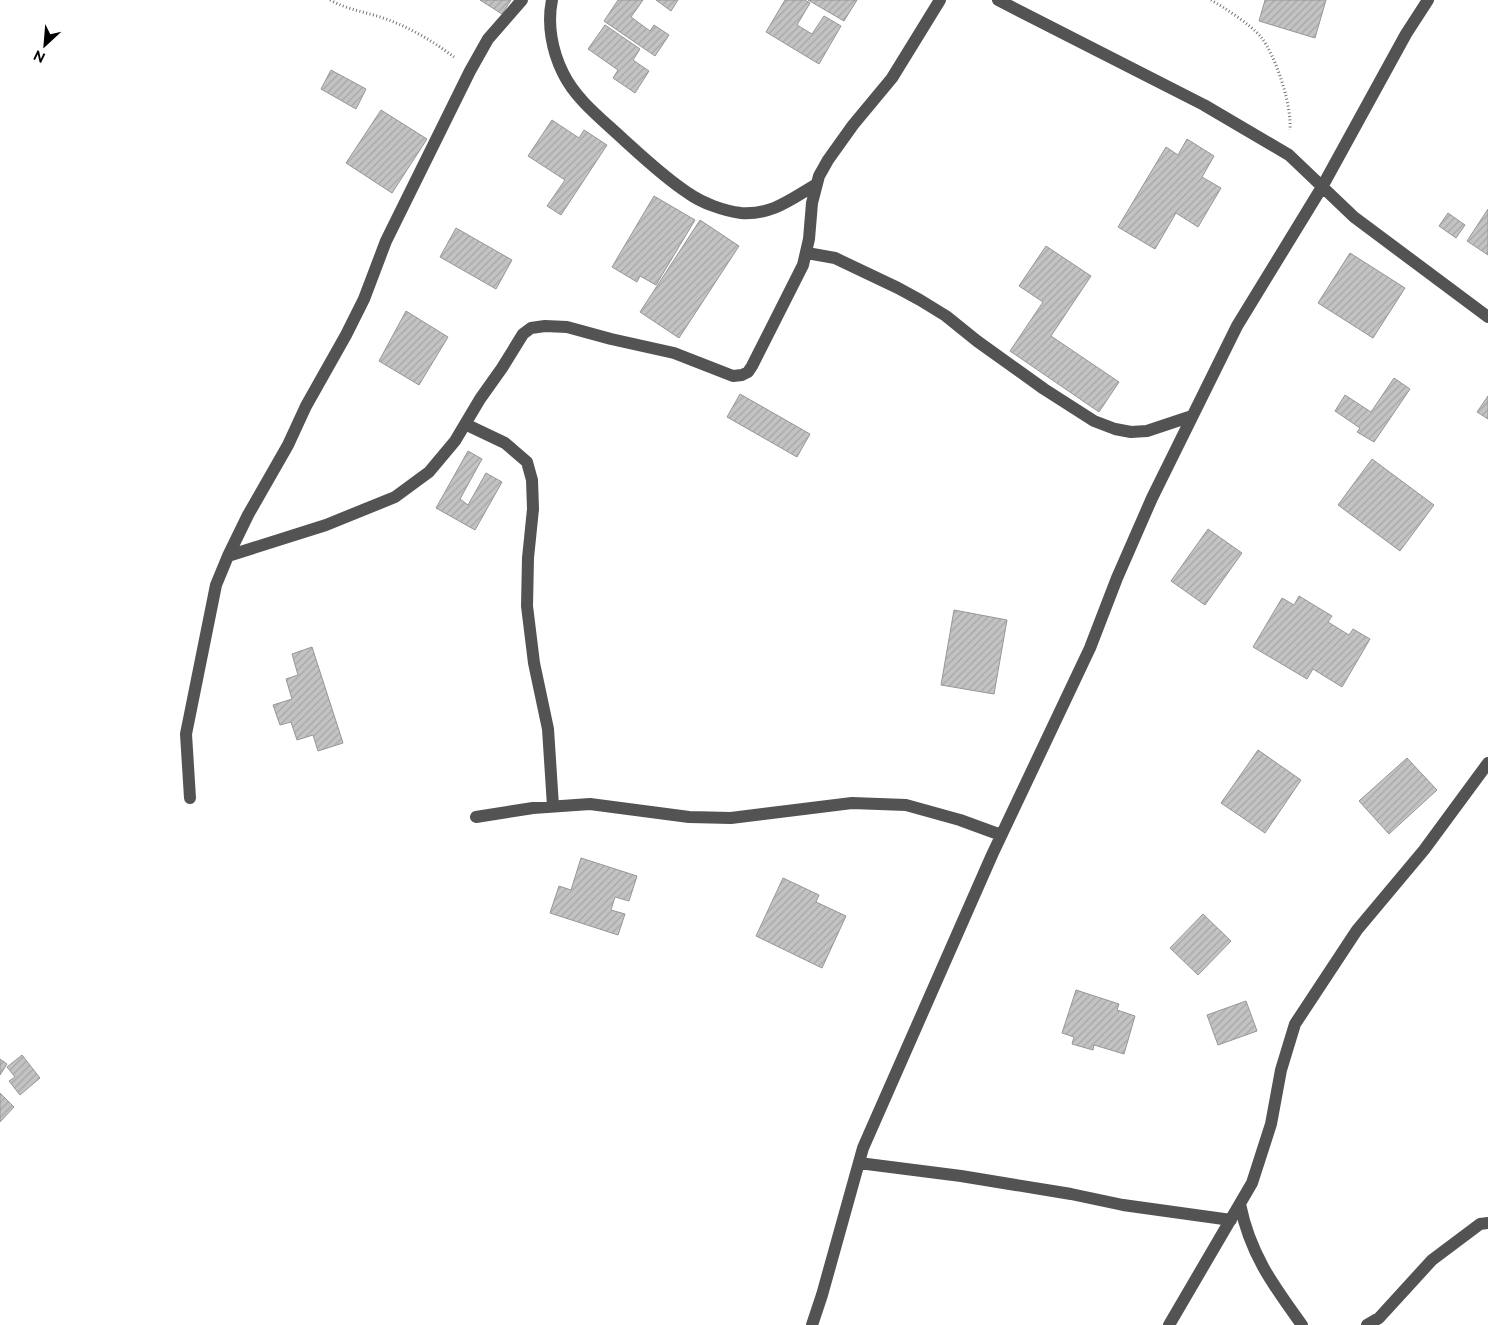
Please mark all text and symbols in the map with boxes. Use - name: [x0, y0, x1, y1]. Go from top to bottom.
- north arrow: [20, 20, 70, 70]
- text: N: [31, 47, 48, 66]

